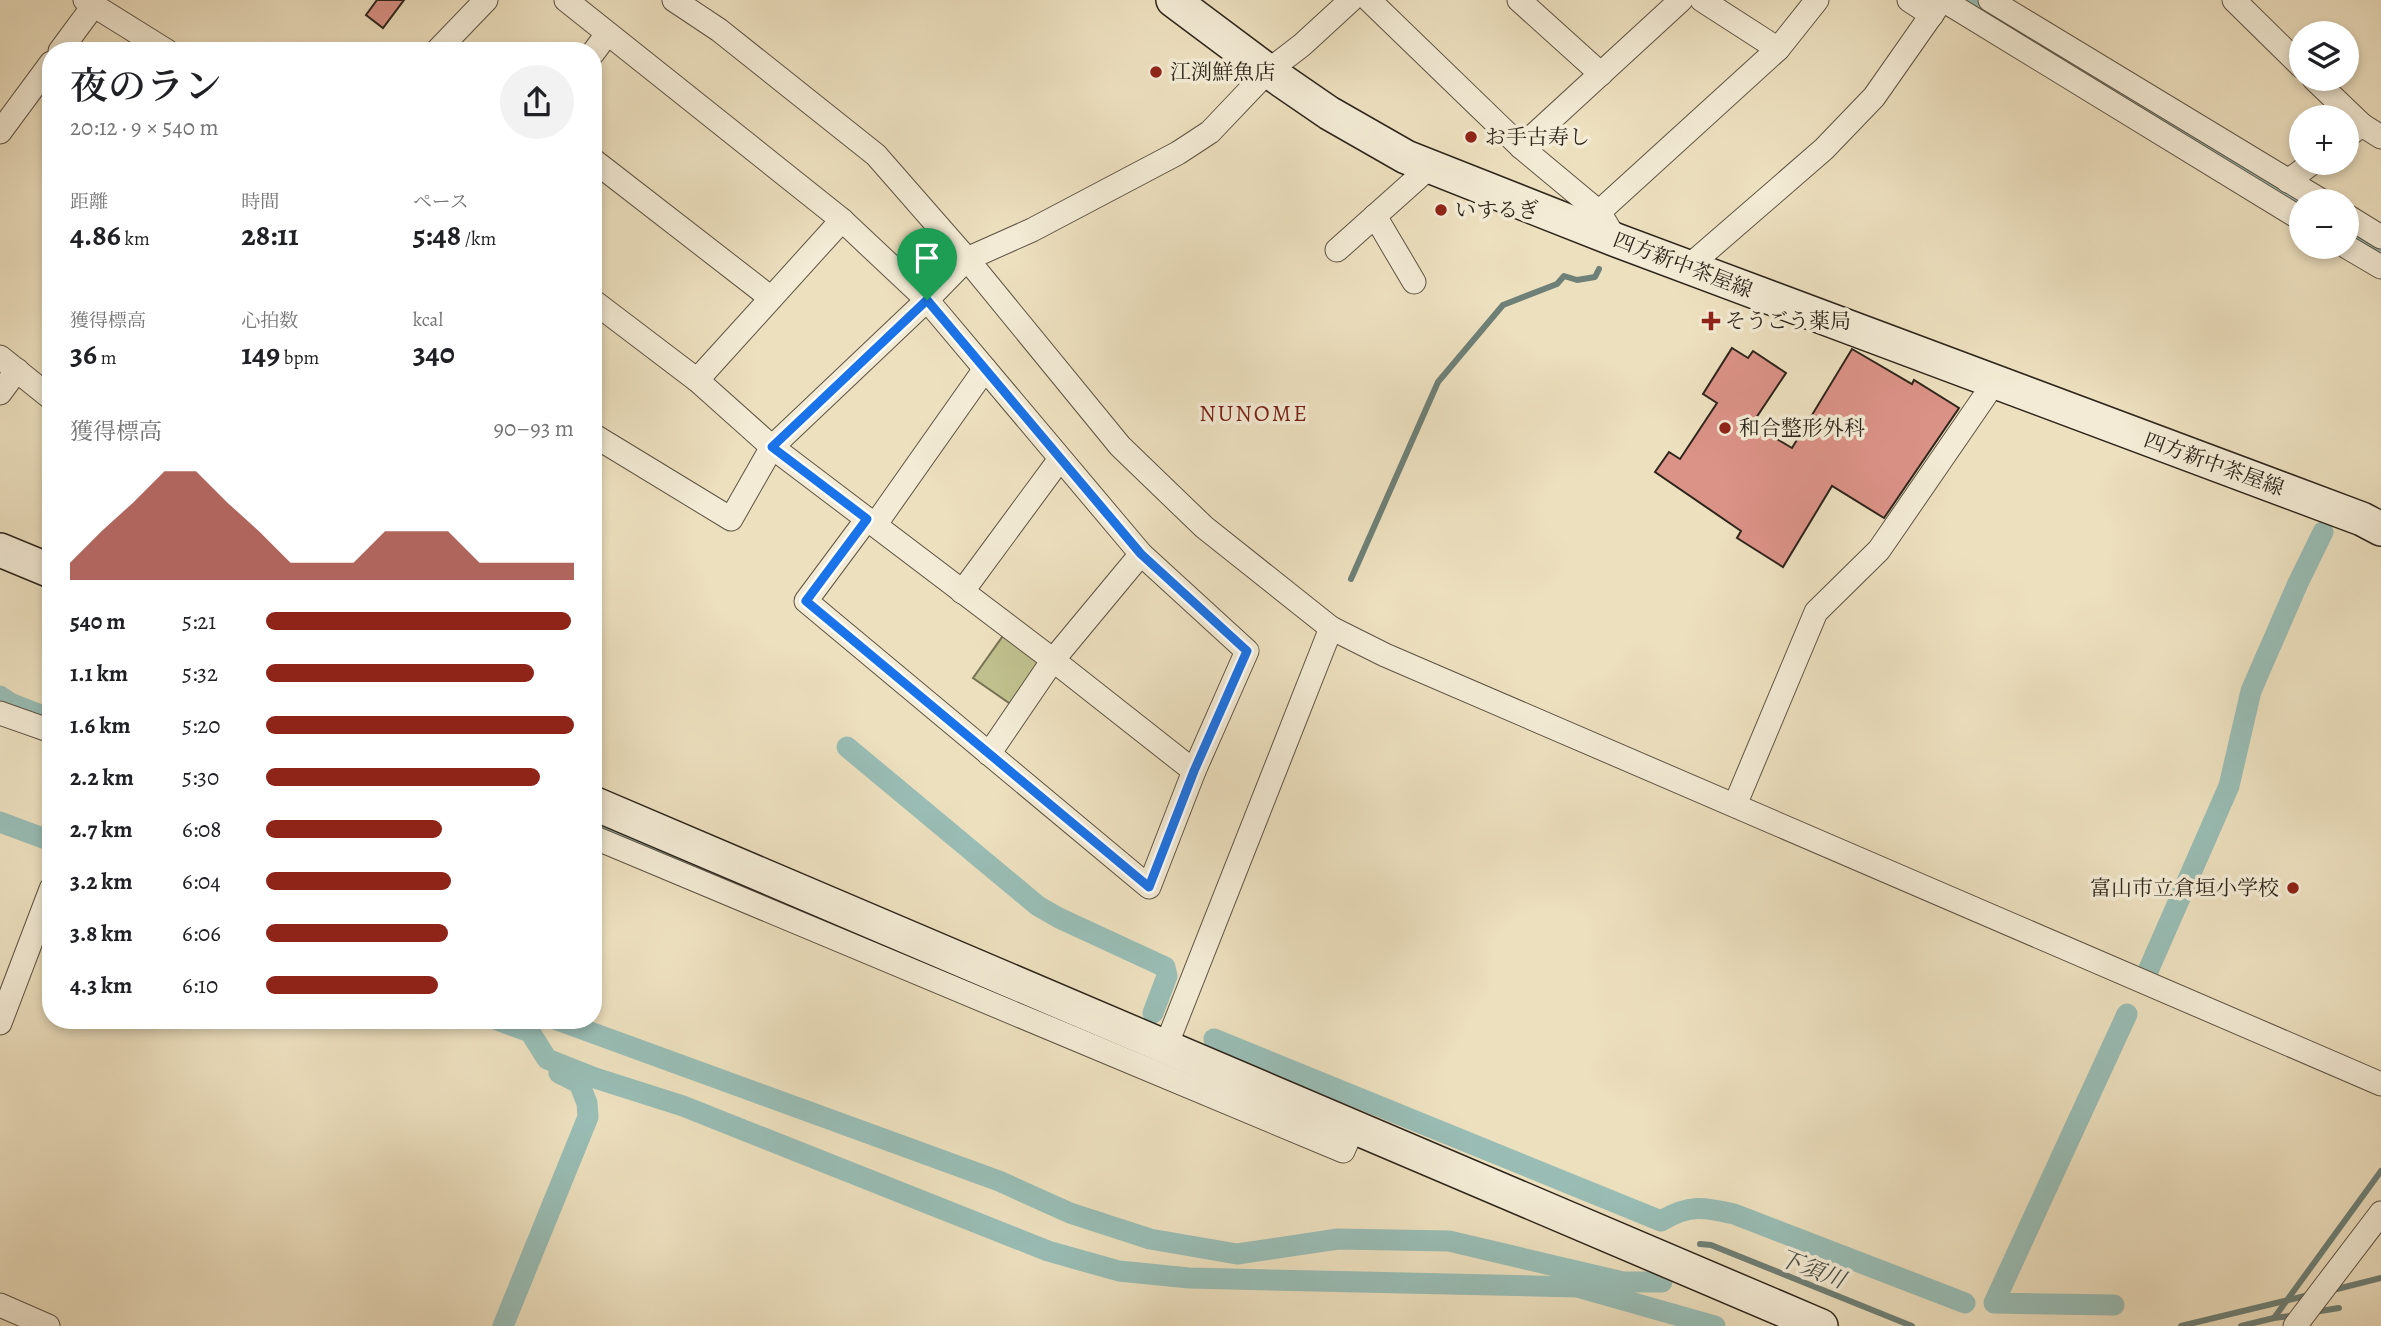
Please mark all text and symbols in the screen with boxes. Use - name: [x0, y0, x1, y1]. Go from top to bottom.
- map controls: [2289, 21, 2359, 259]
- button: layers: [2289, 21, 2359, 91]
- place label: 江渕鮮魚店: [1170, 58, 1275, 86]
- text: 夜のラン: [70, 60, 222, 112]
- marker: 江渕鮮魚店: [1148, 64, 1164, 80]
- button: share: [500, 65, 574, 139]
- button: +: [2289, 105, 2359, 175]
- text: 20:12 · 9 × 540 m: [70, 112, 219, 143]
- place label: お手古寿し: [1485, 123, 1590, 151]
- marker: お手古寿し: [1463, 129, 1479, 145]
- text: 距離: [70, 189, 108, 215]
- text: 時間: [241, 189, 279, 215]
- text: ペース: [413, 189, 469, 215]
- button: −: [2289, 189, 2359, 259]
- place label: いするぎ: [1455, 196, 1539, 224]
- marker: いするぎ: [1433, 202, 1449, 218]
- text: 4.86: [70, 215, 121, 255]
- text: 28:11: [241, 215, 299, 255]
- text: 5:48: [413, 215, 461, 255]
- text: km: [121, 226, 150, 252]
- text: /km: [461, 226, 496, 252]
- street label: 四方新中茶屋線: [1609, 226, 1757, 304]
- pin: [897, 228, 957, 300]
- icon: arrive: [908, 239, 946, 277]
- text: kcal: [413, 307, 443, 333]
- place label: そうごう薬局: [1725, 307, 1851, 335]
- text: 獲得標高: [70, 308, 146, 334]
- text: 心拍数: [241, 308, 298, 334]
- marker: そうごう薬局: [1703, 313, 1719, 329]
- text: 340: [413, 333, 455, 373]
- text: 36: [70, 334, 97, 374]
- text: 149: [241, 334, 280, 374]
- text: m: [97, 345, 117, 371]
- text: bpm: [280, 345, 319, 371]
- district label: NUNOME: [1199, 398, 1309, 429]
- text: 90–93 m: [494, 413, 574, 444]
- place label: 和合整形外科: [1739, 414, 1865, 442]
- text: 獲得標高: [70, 416, 162, 447]
- marker: 和合整形外科: [1717, 420, 1733, 436]
- street label: 四方新中茶屋線: [2140, 426, 2288, 502]
- text: 540 m: [70, 606, 125, 637]
- text: 5:21: [182, 606, 216, 637]
- text: 1.1 km: [70, 658, 128, 689]
- text: 5:32: [182, 658, 218, 689]
- text: 1.6 km: [70, 710, 130, 741]
- text: 5:20: [182, 710, 221, 741]
- text: 2.2 km: [70, 762, 134, 793]
- text: 5:30: [182, 762, 219, 793]
- text: 2.7 km: [70, 814, 132, 845]
- text: 6:08: [182, 814, 222, 845]
- text: 3.2 km: [70, 866, 133, 897]
- text: 6:04: [182, 866, 221, 897]
- place label: 富山市立倉垣小学校: [2090, 874, 2279, 902]
- marker: 富山市立倉垣小学校: [2285, 880, 2301, 896]
- text: 3.8 km: [70, 918, 132, 949]
- text: 6:06: [182, 918, 221, 949]
- text: 4.3 km: [70, 970, 132, 1001]
- text: 6:10: [182, 970, 218, 1001]
- water label: 下須川: [1774, 1242, 1853, 1297]

